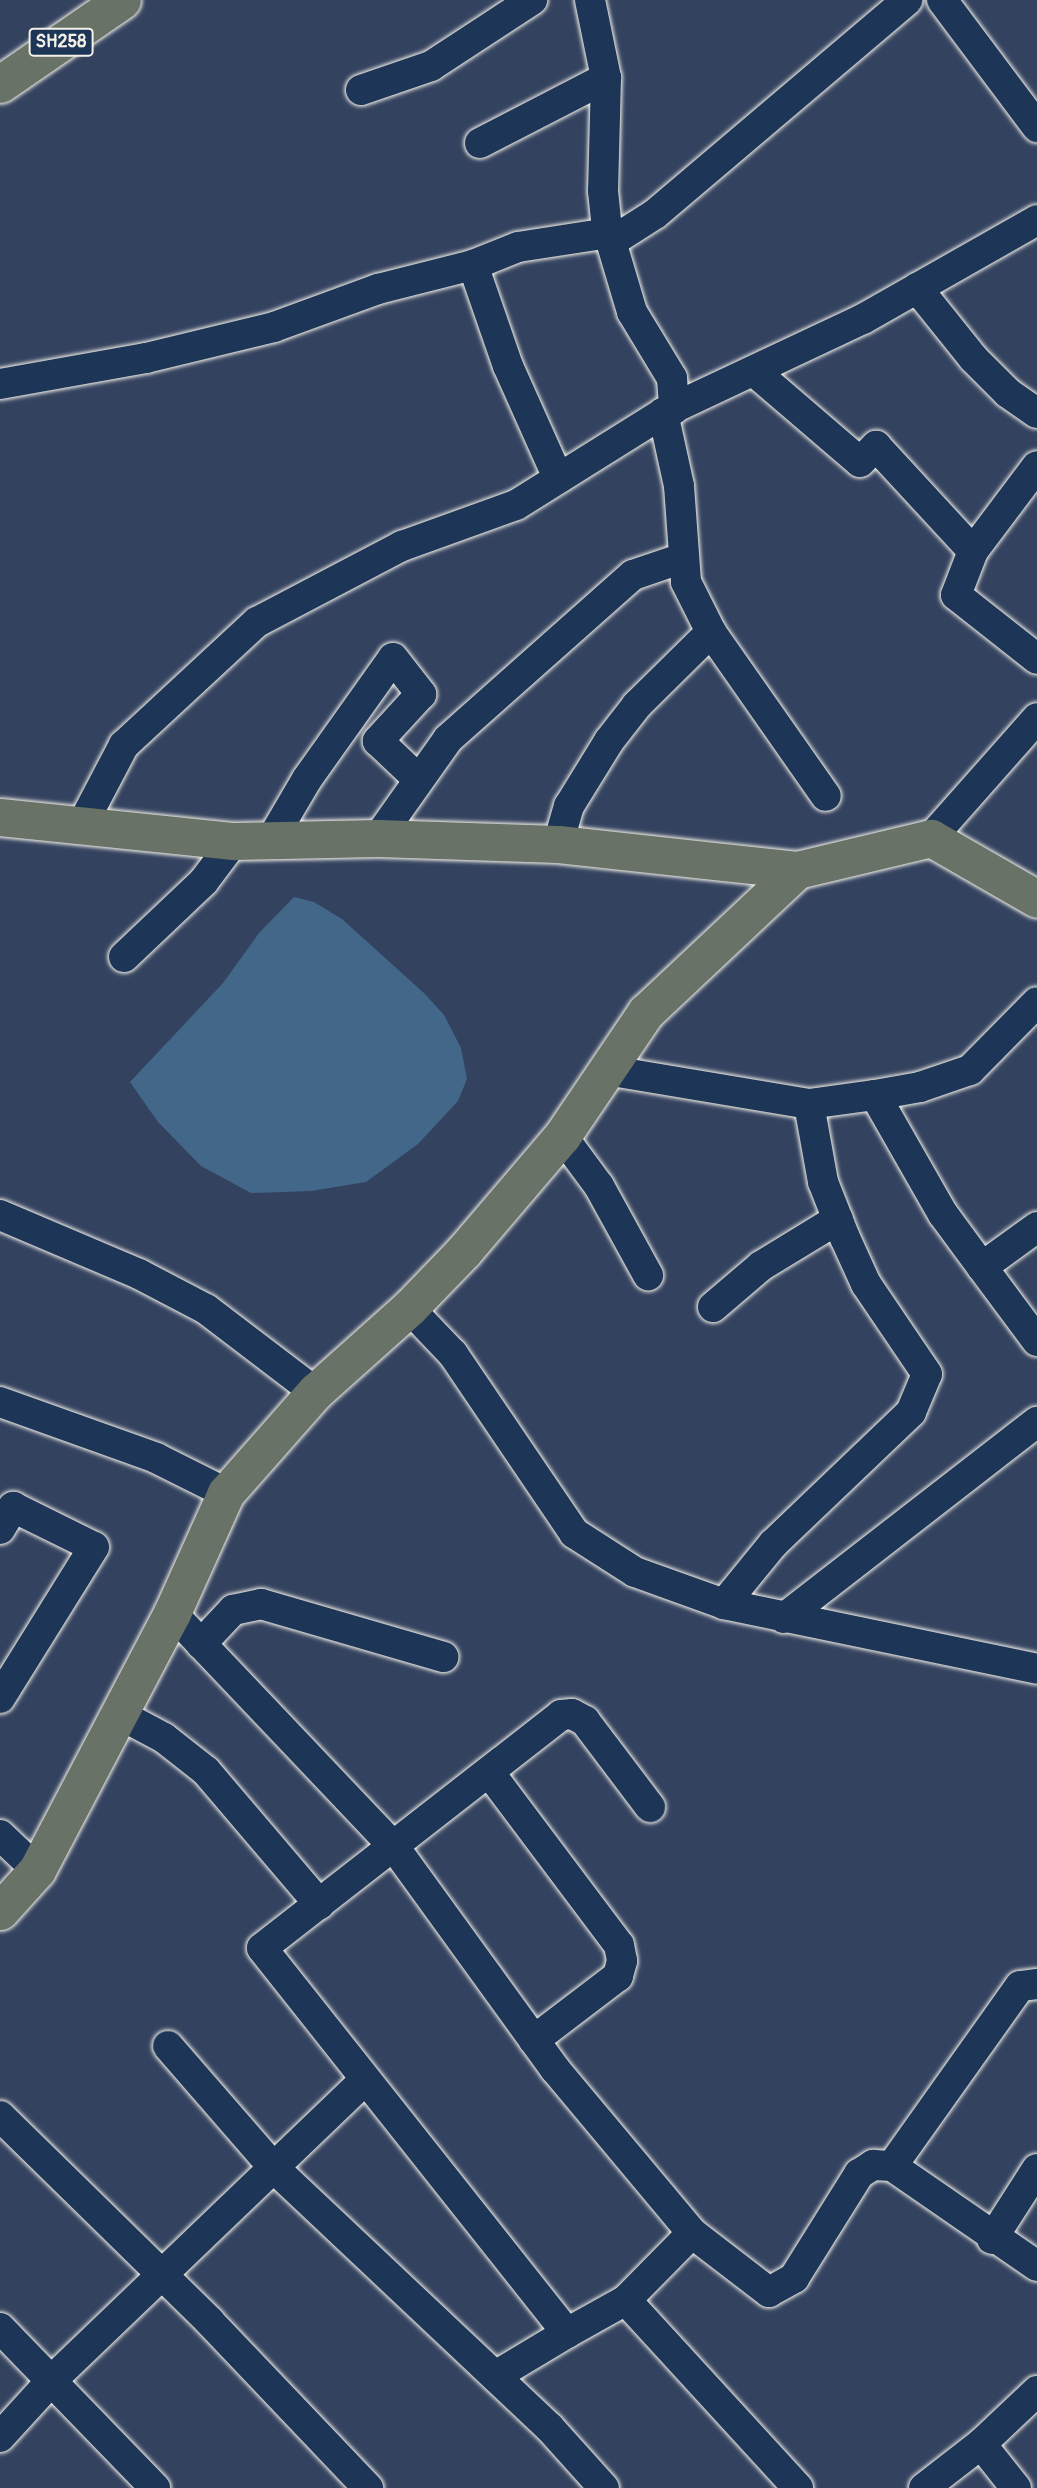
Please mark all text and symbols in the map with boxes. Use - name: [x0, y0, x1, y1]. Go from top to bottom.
- road number: SH258: [28, 28, 94, 56]

